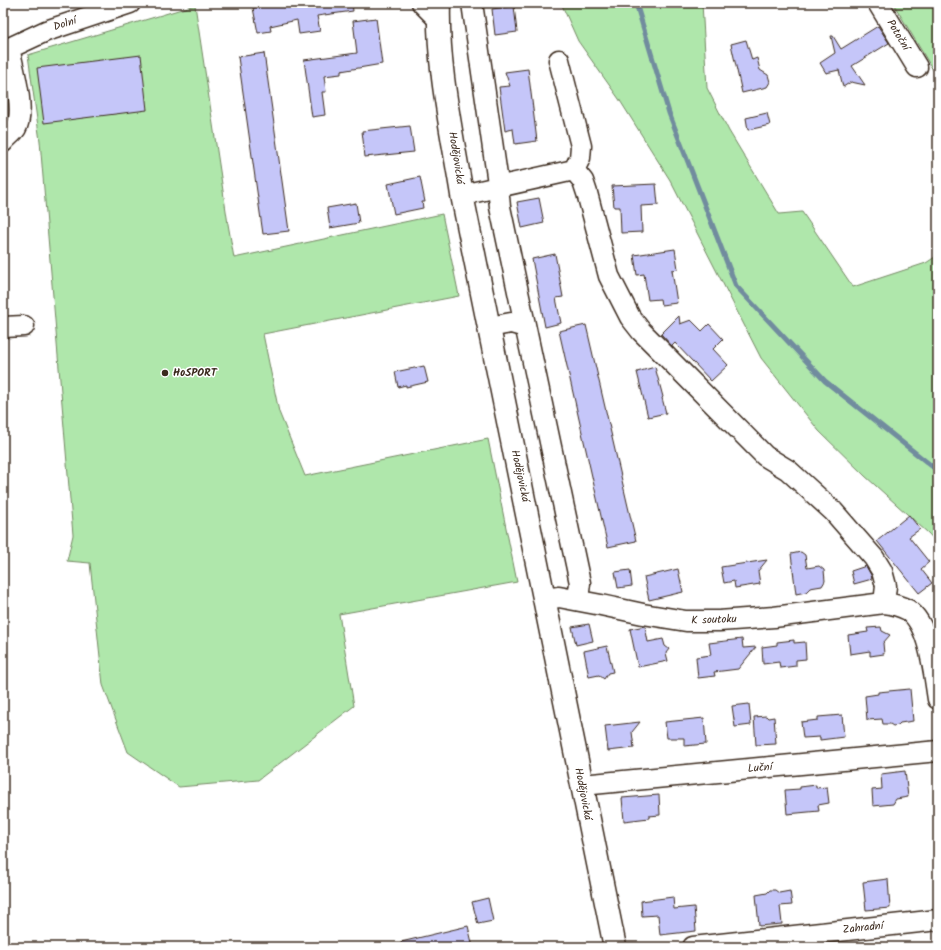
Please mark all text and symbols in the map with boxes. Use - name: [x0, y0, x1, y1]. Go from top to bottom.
- street label: Dolní: [51, 11, 81, 36]
- street label: Potoční: [882, 16, 916, 56]
- street label: Hodějovická: [443, 130, 469, 187]
- place label: HoSPORT: [173, 364, 218, 382]
- marker: HoSPORT: [160, 368, 170, 378]
- street label: Hodějovická: [506, 448, 535, 506]
- street label: K soutoku: [691, 610, 738, 630]
- street label: Luční: [747, 758, 775, 778]
- street label: Hodějovická: [569, 766, 597, 823]
- street label: Zahradní: [842, 917, 887, 939]

